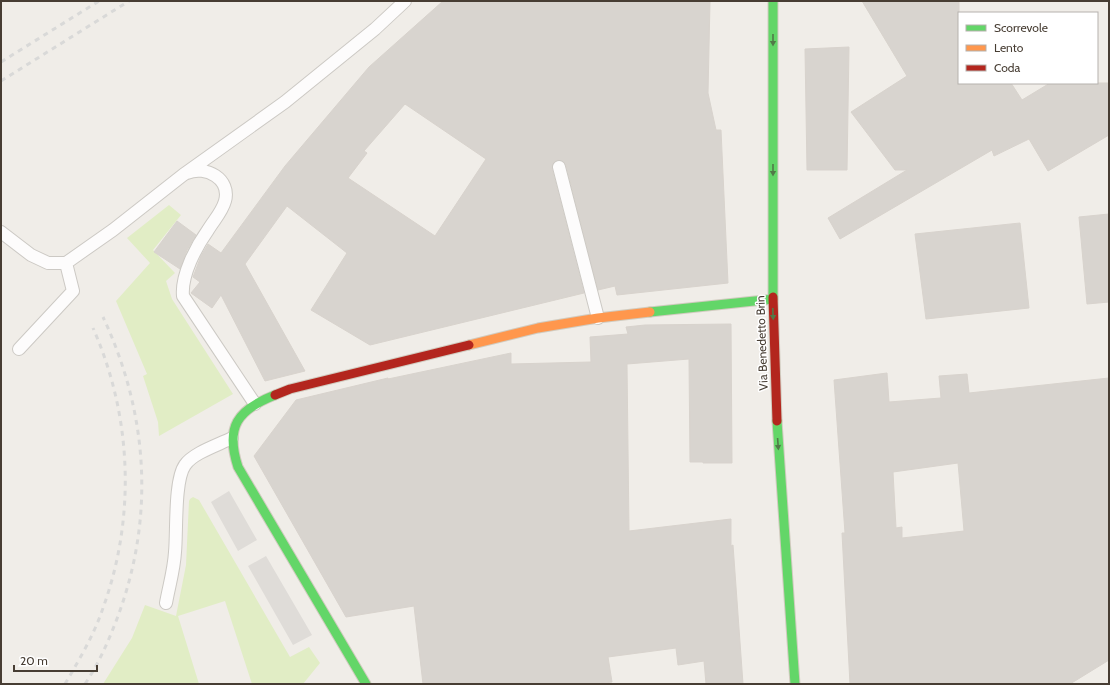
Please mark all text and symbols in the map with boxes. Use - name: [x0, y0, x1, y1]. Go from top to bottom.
- legend: [958, 12, 1098, 84]
- text: Scorrevole: [994, 20, 1048, 35]
- one-way arrow: [770, 34, 776, 47]
- text: Lento: [994, 40, 1024, 55]
- text: Coda: [994, 60, 1020, 75]
- one-way arrow: [770, 164, 776, 177]
- street label: Via Benedetto Brin: [752, 295, 771, 391]
- one-way arrow: [770, 308, 776, 321]
- one-way arrow: [775, 438, 782, 450]
- scale bar: [14, 647, 97, 673]
- text: 20 m: [20, 653, 48, 668]

